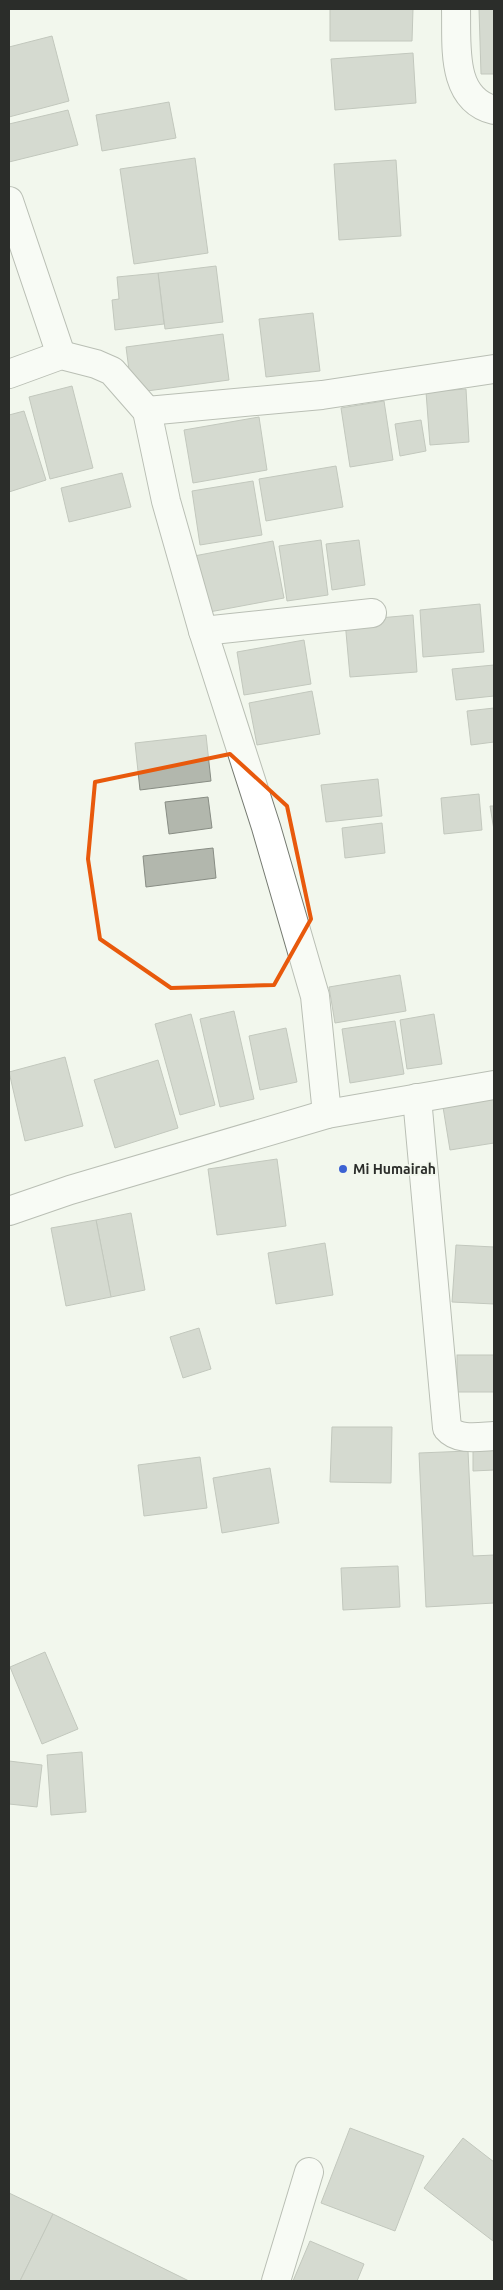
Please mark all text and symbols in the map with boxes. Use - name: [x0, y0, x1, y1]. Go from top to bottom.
- place label: Mi Humairah: [353, 1161, 436, 1177]
- marker: Mi Humairah: [337, 1163, 349, 1175]

